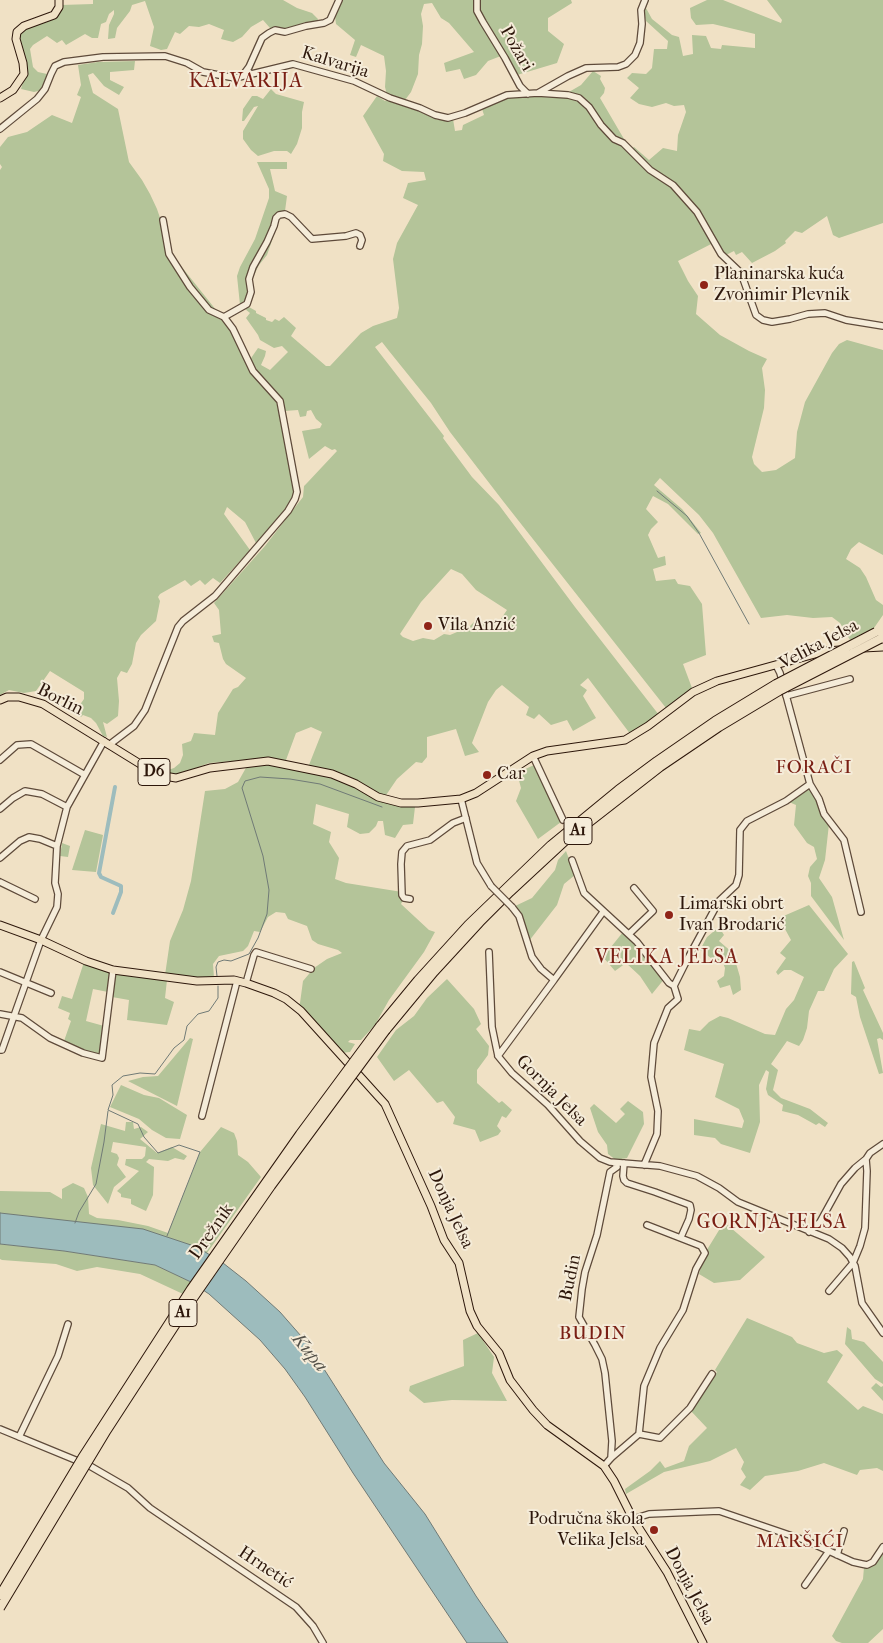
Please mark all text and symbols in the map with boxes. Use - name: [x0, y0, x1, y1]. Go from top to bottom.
- street label: Požari: [494, 22, 538, 76]
- street label: Kalvarija: [299, 43, 371, 83]
- district label: KALVARIJA: [188, 70, 304, 94]
- place label: Planinarska kuća Zvonimir Plevnik: [714, 264, 849, 306]
- marker: Planinarska kuća Zvonimir Plevnik: [698, 279, 710, 291]
- place label: Vila Anzić: [438, 615, 515, 637]
- street label: Velika Jelsa: [776, 615, 862, 675]
- marker: Vila Anzić: [422, 620, 434, 632]
- street label: Borlin: [33, 679, 87, 721]
- district label: FORAČI: [775, 757, 853, 779]
- road number: D6: [138, 759, 170, 786]
- place label: Car: [497, 764, 525, 786]
- marker: Car: [481, 769, 493, 781]
- road number: A1: [564, 818, 592, 844]
- place label: Limarski obrt Ivan Brodarić: [679, 894, 784, 936]
- marker: Limarski obrt Ivan Brodarić: [663, 909, 675, 921]
- district label: VELIKA JELSA: [594, 946, 740, 970]
- street label: Gornja Jelsa: [511, 1051, 591, 1131]
- street label: Donja Jelsa: [422, 1166, 478, 1252]
- street label: Drežnik: [185, 1200, 239, 1264]
- district label: GORNJA JELSA: [695, 1211, 849, 1235]
- street label: Budin: [556, 1253, 586, 1303]
- road number: A1: [169, 1300, 197, 1326]
- district label: BUDIN: [558, 1323, 628, 1345]
- water label: Kupa: [286, 1329, 332, 1377]
- place label: Područna škola Velika Jelsa: [528, 1509, 644, 1552]
- marker: Područna škola Velika Jelsa: [648, 1524, 660, 1536]
- district label: MARŠIĆI: [755, 1531, 845, 1553]
- street label: Hrnetić: [234, 1542, 296, 1594]
- street label: Donja Jelsa: [659, 1543, 719, 1629]

